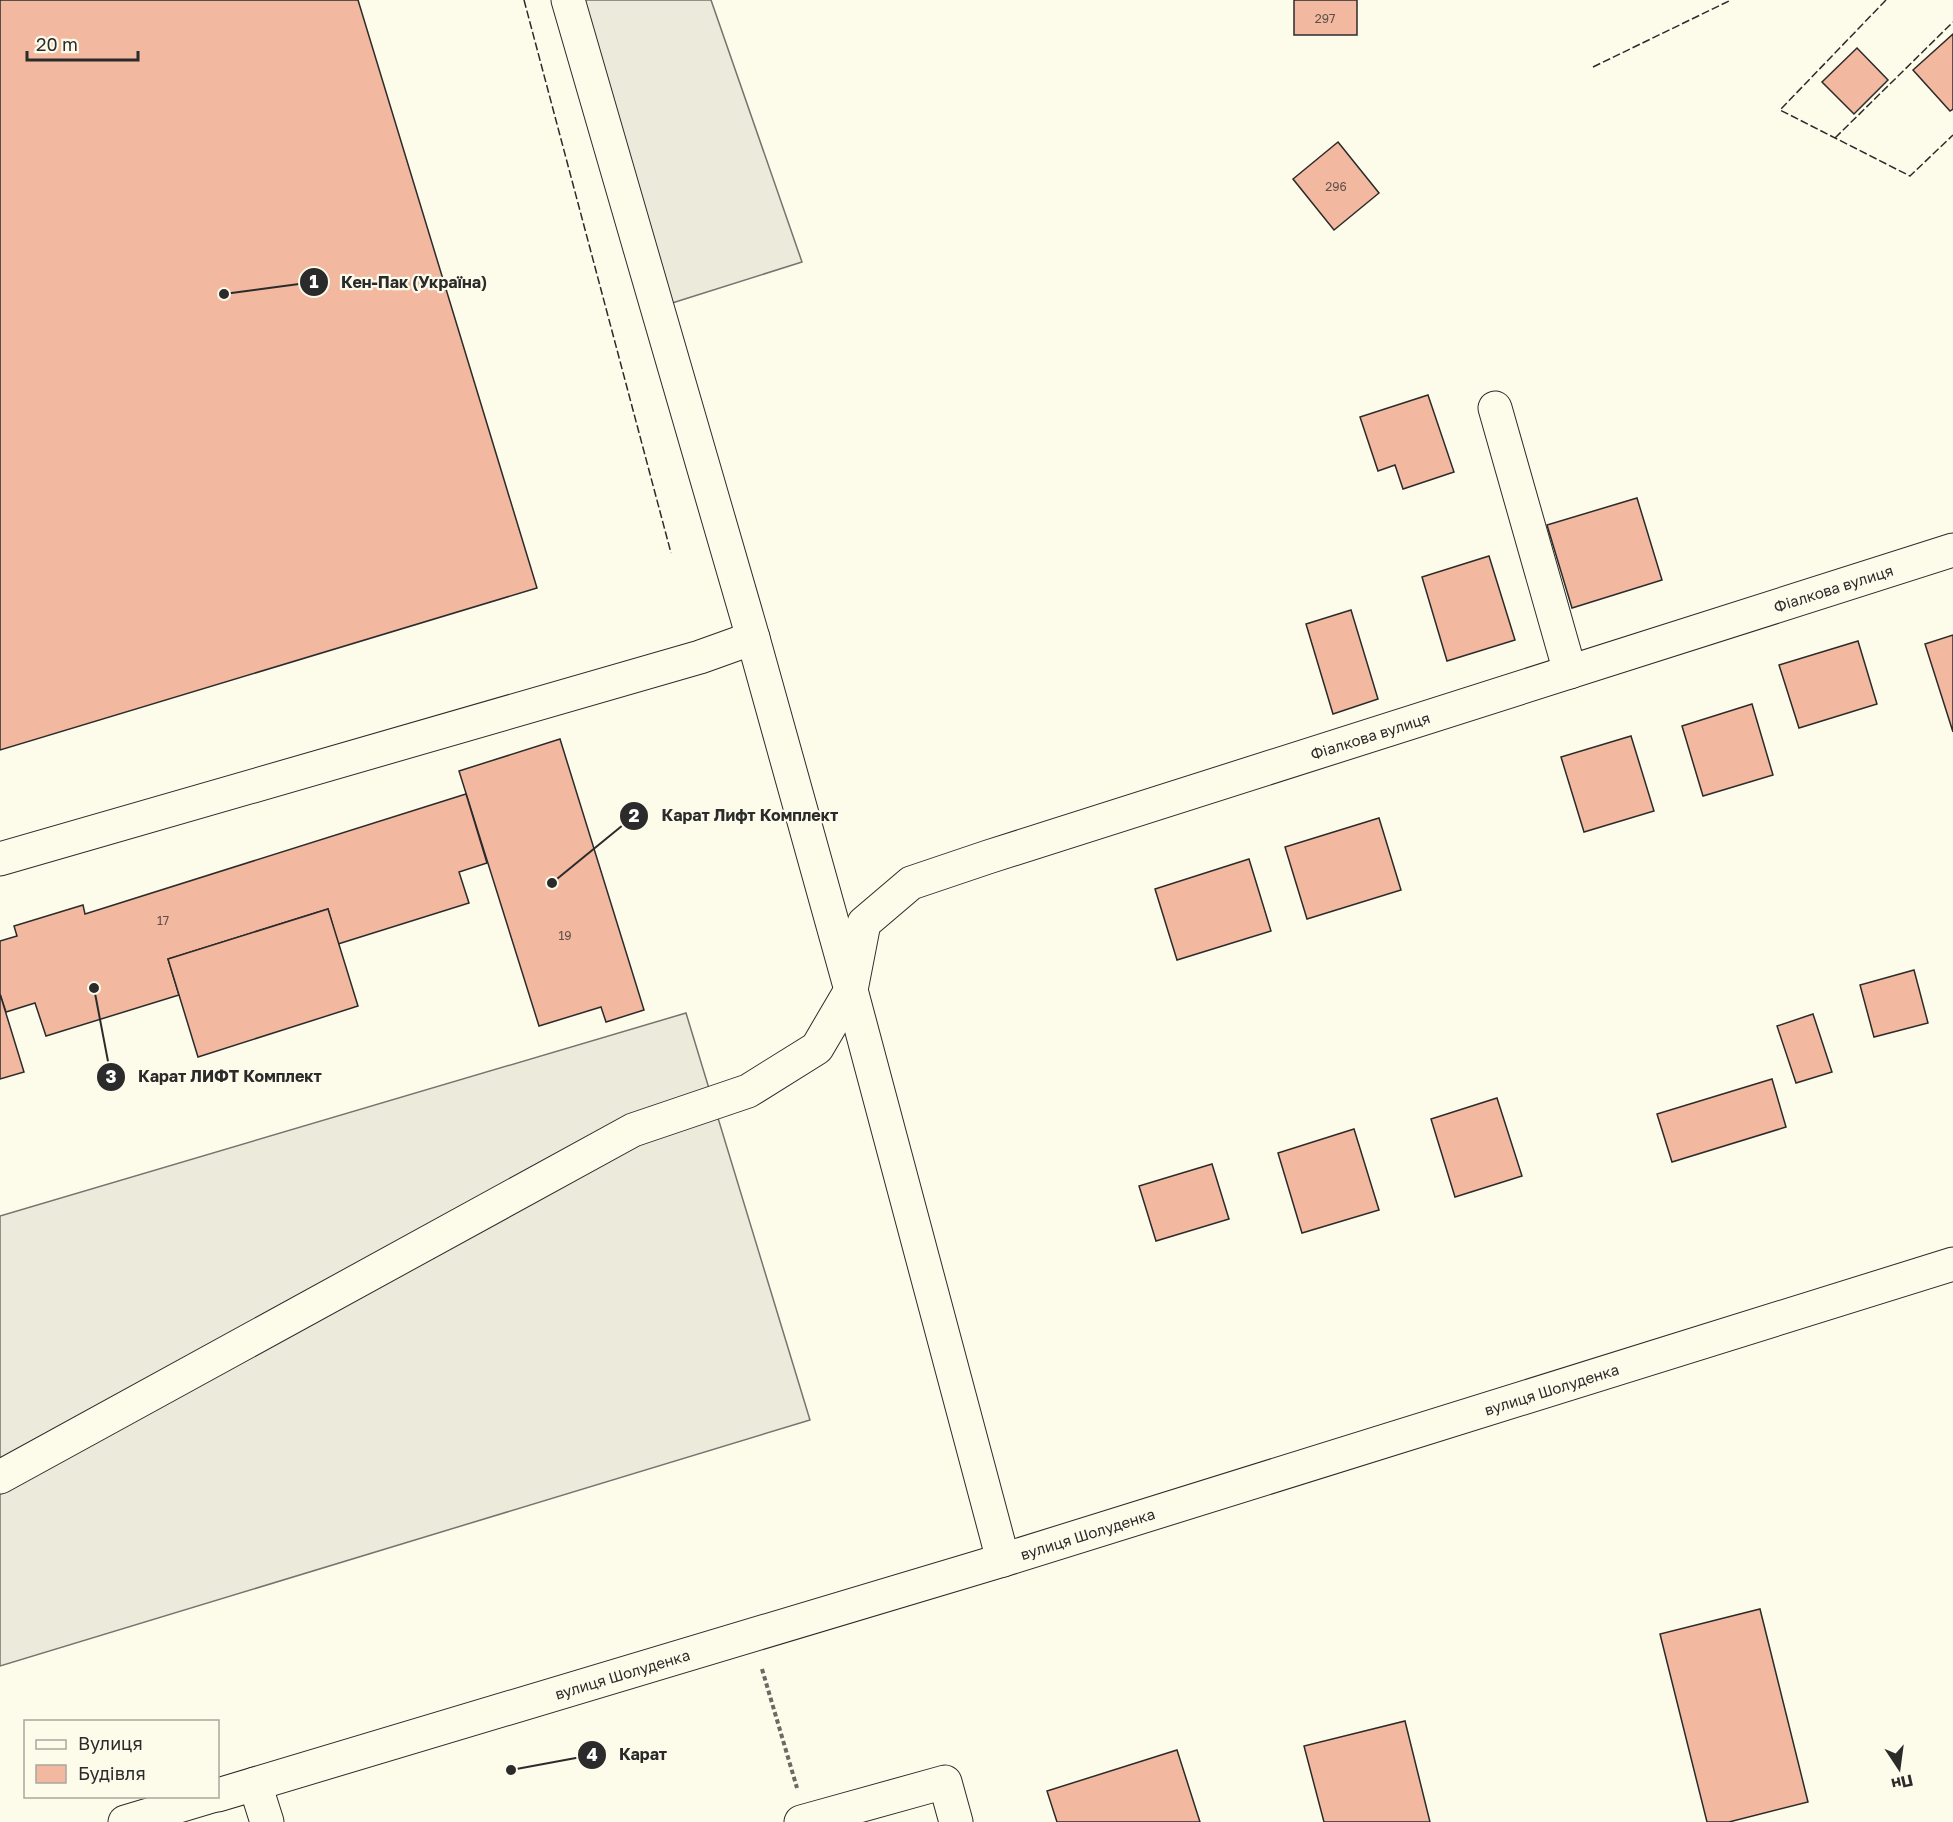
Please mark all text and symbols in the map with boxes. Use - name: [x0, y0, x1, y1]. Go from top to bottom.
- house number: 297: [1315, 11, 1335, 26]
- scale bar: [27, 24, 138, 62]
- text: 20 m: [36, 33, 78, 55]
- house number: 296: [1325, 179, 1347, 194]
- callout: Кен-Пак (Україна): [299, 265, 499, 299]
- text: 1: [309, 270, 319, 292]
- text: Кен-Пак (Україна): [341, 272, 487, 292]
- street label: Фіалкова вулиця: [1771, 561, 1895, 616]
- street label: Фіалкова вулиця: [1308, 708, 1432, 763]
- callout: Карат Лифт Комплект: [619, 799, 850, 833]
- text: 2: [629, 804, 640, 826]
- text: Карат Лифт Комплект: [662, 805, 838, 825]
- house number: 17: [157, 913, 169, 928]
- house number: 19: [558, 928, 572, 943]
- callout: Карат ЛИФТ Комплект: [96, 1060, 334, 1094]
- text: 3: [106, 1065, 117, 1087]
- text: Карат ЛИФТ Комплект: [138, 1066, 322, 1086]
- street label: вулиця Шолуденка: [1482, 1360, 1621, 1419]
- street label: вулиця Шолуденка: [1018, 1504, 1157, 1563]
- street label: вулиця Шолуденка: [553, 1645, 692, 1703]
- legend: [24, 1720, 219, 1798]
- text: Вулиця: [78, 1732, 143, 1754]
- callout: Карат: [577, 1738, 679, 1772]
- north arrow: [1869, 1738, 1929, 1798]
- text: 4: [586, 1743, 598, 1765]
- text: Карат: [619, 1744, 667, 1764]
- text: Будівля: [78, 1762, 146, 1784]
- text: Пн: [1890, 1770, 1915, 1795]

